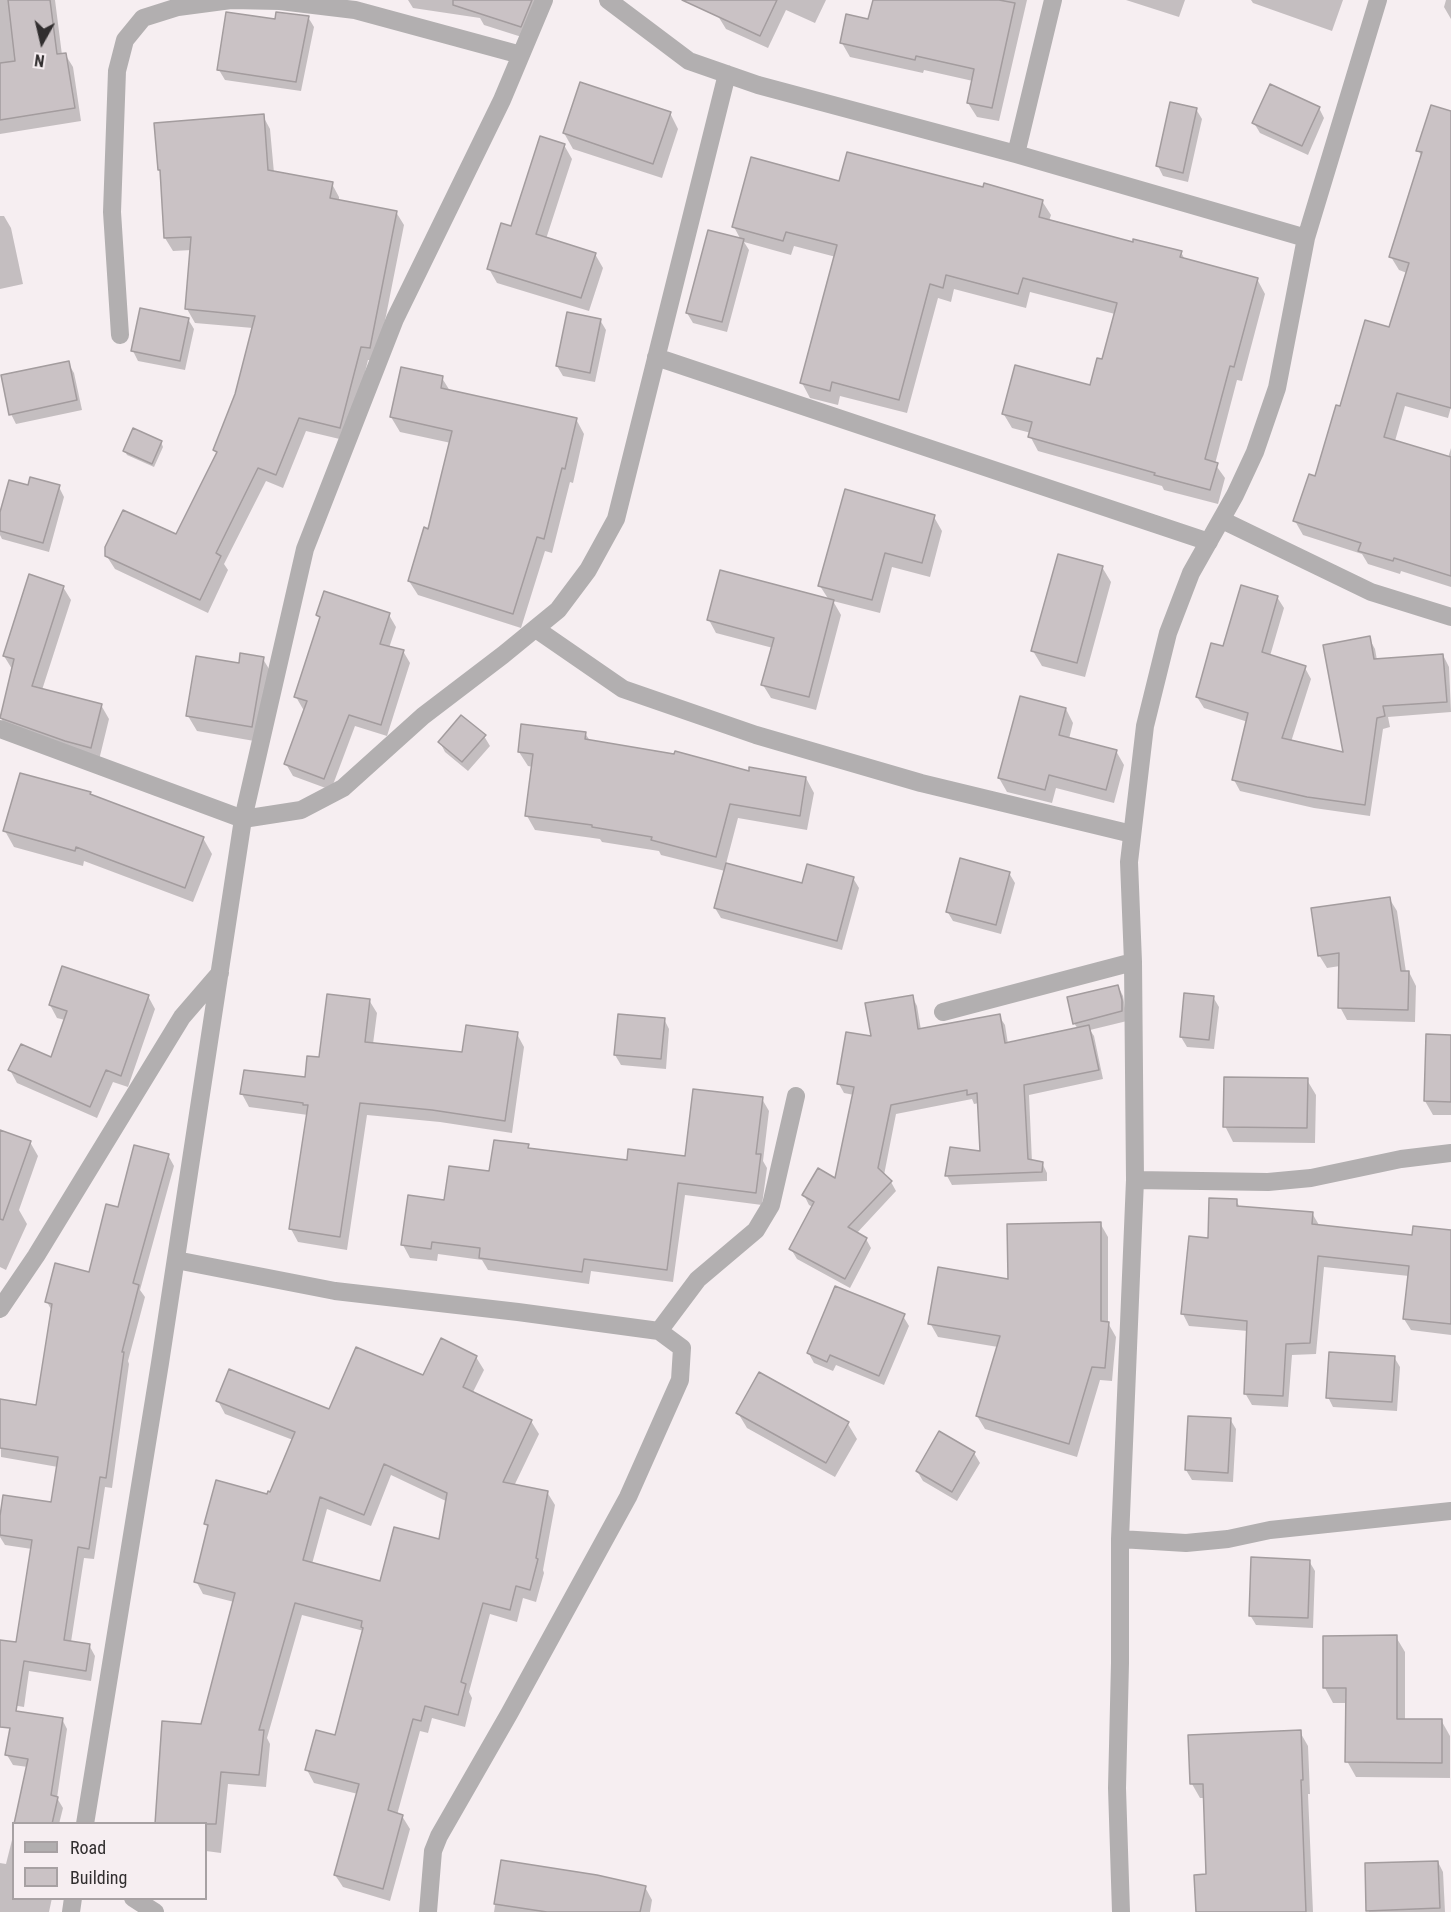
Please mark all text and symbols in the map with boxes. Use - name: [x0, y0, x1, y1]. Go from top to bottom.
- north arrow: [12, 12, 72, 72]
- text: N: [33, 50, 46, 70]
- legend: [12, 1822, 207, 1900]
- text: Road: [70, 1837, 106, 1858]
- text: Building: [70, 1867, 127, 1888]

